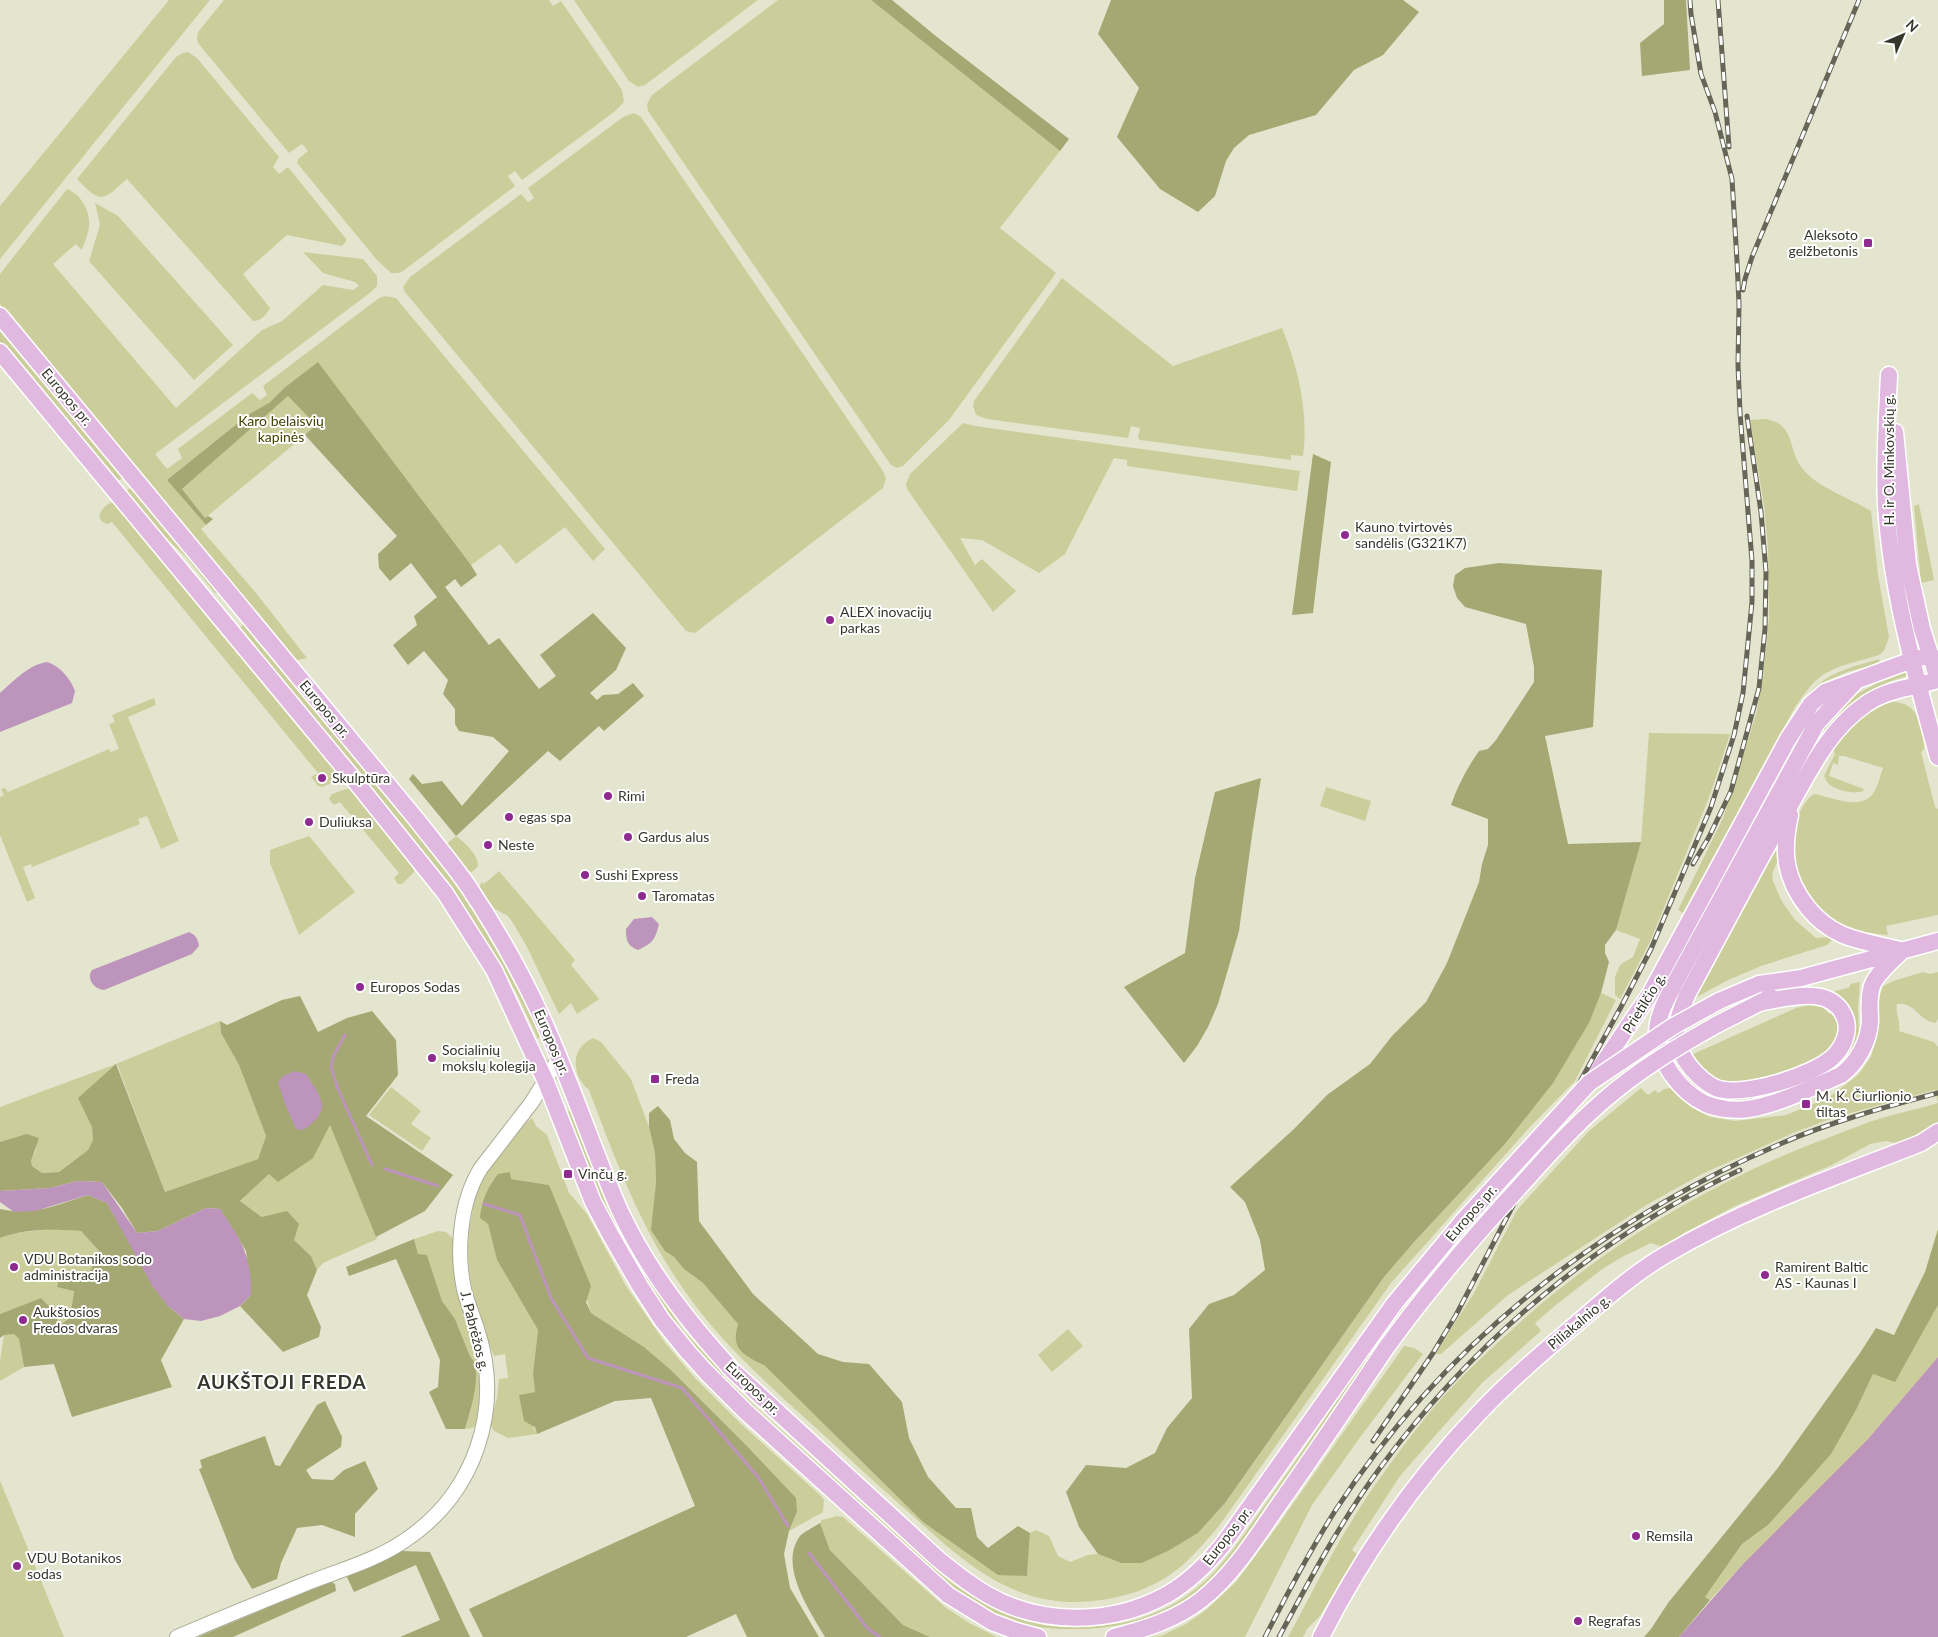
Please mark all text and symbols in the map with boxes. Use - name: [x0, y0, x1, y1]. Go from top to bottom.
- north arrow: [1878, 10, 1928, 60]
- text: N: [1903, 16, 1922, 35]
- place label: Aleksoto gelžbetonis: [1788, 226, 1858, 259]
- marker: Aleksoto gelžbetonis: [1862, 237, 1874, 249]
- street label: Europos pr.: [39, 365, 96, 429]
- street label: H. ir O. Minkovskių g.: [1880, 394, 1897, 526]
- park label: Karo belaisvių kapinės: [238, 412, 324, 445]
- place label: Kauno tvirtovės sandėlis (G321K7): [1355, 518, 1467, 551]
- marker: Kauno tvirtovės sandėlis (G321K7): [1339, 529, 1351, 541]
- place label: ALEX inovacijų parkas: [840, 603, 932, 636]
- marker: ALEX inovacijų parkas: [824, 614, 836, 626]
- street label: Europos pr.: [297, 677, 354, 741]
- place label: Skulptūra: [332, 769, 390, 786]
- marker: Skulptūra: [316, 772, 328, 784]
- place label: Rimi: [618, 787, 645, 804]
- marker: Rimi: [602, 790, 614, 802]
- place label: egas spa: [519, 808, 571, 825]
- marker: egas spa: [503, 811, 515, 823]
- place label: Duliuksa: [319, 813, 372, 830]
- marker: Duliuksa: [303, 816, 315, 828]
- place label: Gardus alus: [638, 828, 709, 845]
- marker: Gardus alus: [622, 831, 634, 843]
- place label: Neste: [498, 836, 534, 853]
- marker: Neste: [482, 839, 494, 851]
- place label: Sushi Express: [595, 866, 678, 883]
- marker: Sushi Express: [579, 869, 591, 881]
- place label: Taromatas: [652, 887, 715, 904]
- marker: Taromatas: [636, 890, 648, 902]
- street label: Prietilčio g.: [1618, 969, 1669, 1036]
- place label: Europos Sodas: [370, 978, 460, 995]
- marker: Europos Sodas: [354, 981, 366, 993]
- street label: Europos pr.: [531, 1007, 574, 1077]
- place label: Socialinių mokslų kolegija: [442, 1041, 536, 1074]
- marker: Socialinių mokslų kolegija: [426, 1052, 438, 1064]
- place label: Freda: [665, 1070, 699, 1087]
- marker: Freda: [649, 1073, 661, 1085]
- place label: M. K. Čiurlionio tiltas: [1816, 1087, 1911, 1120]
- marker: M. K. Čiurlionio tiltas: [1800, 1098, 1812, 1110]
- place label: Vinčų g.: [578, 1165, 627, 1182]
- marker: Vinčų g.: [562, 1168, 574, 1180]
- street label: Europos pr.: [1441, 1181, 1500, 1244]
- place label: VDU Botanikos sodo administracija: [24, 1250, 152, 1283]
- place label: Ramirent Baltic AS - Kaunas I: [1775, 1258, 1869, 1291]
- marker: VDU Botanikos sodo administracija: [8, 1261, 20, 1273]
- marker: Ramirent Baltic AS - Kaunas I: [1759, 1269, 1771, 1281]
- street label: J. Pabrėžos g.: [457, 1289, 494, 1373]
- street label: Piliakalnio g.: [1544, 1291, 1613, 1353]
- place label: Aukštosios Fredos dvaras: [33, 1303, 118, 1336]
- marker: Aukštosios Fredos dvaras: [17, 1314, 29, 1326]
- street label: Europos pr.: [722, 1357, 784, 1418]
- district label: AUKŠTOJI FREDA: [196, 1370, 367, 1393]
- street label: Europos pr.: [1199, 1503, 1255, 1568]
- place label: Remsila: [1646, 1527, 1693, 1544]
- marker: Remsila: [1630, 1530, 1642, 1542]
- place label: VDU Botanikos sodas: [27, 1549, 122, 1582]
- marker: VDU Botanikos sodas: [11, 1560, 23, 1572]
- place label: Regrafas: [1588, 1612, 1641, 1629]
- marker: Regrafas: [1572, 1615, 1584, 1627]

